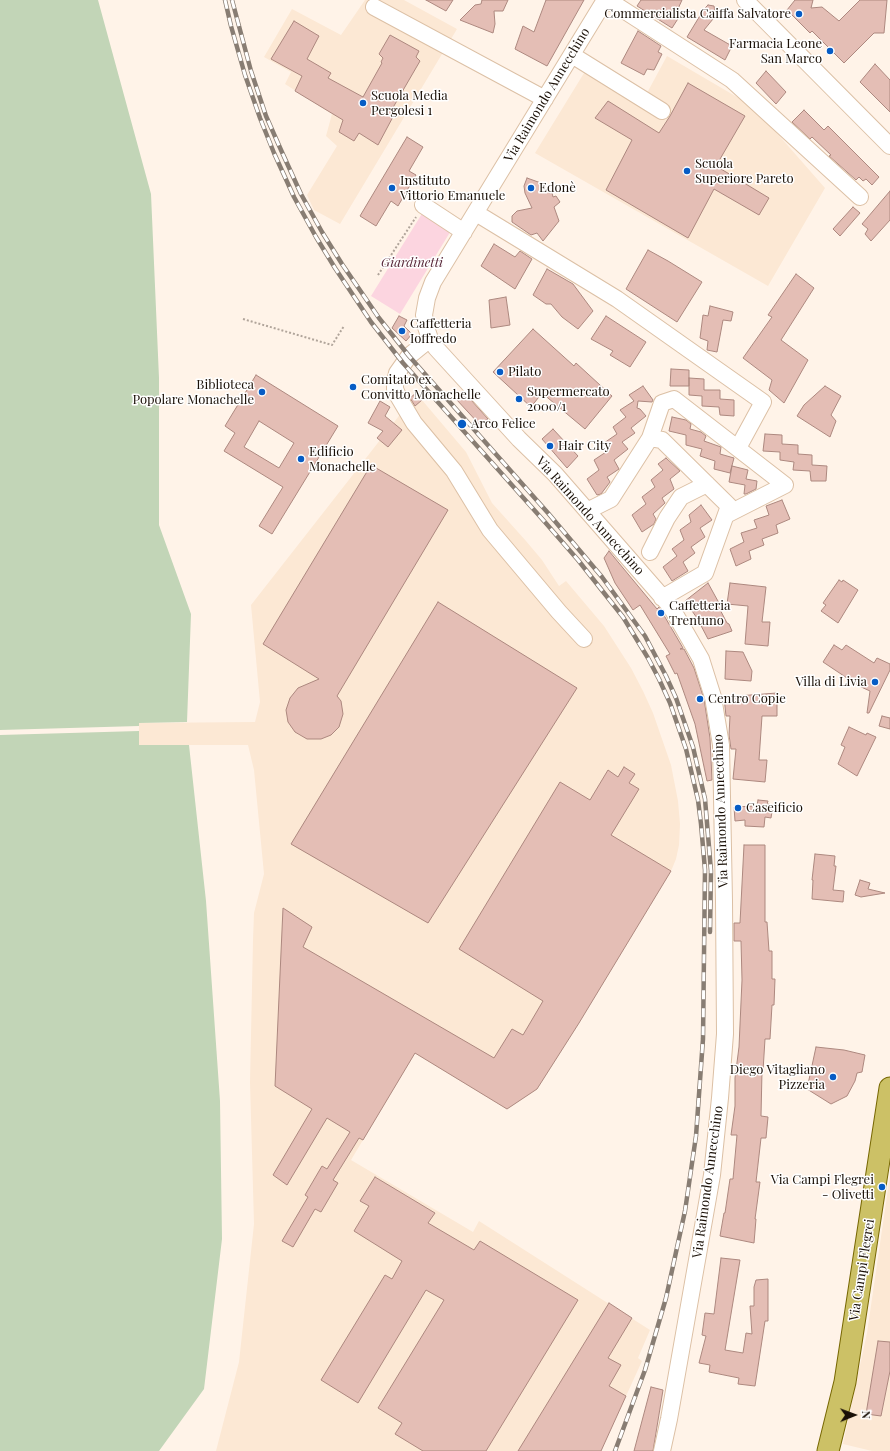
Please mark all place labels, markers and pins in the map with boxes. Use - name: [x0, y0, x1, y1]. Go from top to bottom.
- place label: Commercialista Caiffa Salvatore: [604, 6, 791, 22]
- marker: Commercialista Caiffa Salvatore: [794, 9, 804, 19]
- place label: Farmacia Leone San Marco: [729, 36, 822, 67]
- marker: Farmacia Leone San Marco: [825, 46, 835, 56]
- place label: Scuola Media Pergolesi 1: [371, 88, 448, 119]
- marker: Scuola Media Pergolesi 1: [358, 98, 368, 108]
- place label: Scuola Superiore Pareto: [695, 156, 794, 187]
- marker: Scuola Superiore Pareto: [682, 166, 692, 176]
- place label: Instituto Vittorio Emanuele: [400, 173, 505, 204]
- place label: Edonè: [539, 180, 576, 196]
- marker: Instituto Vittorio Emanuele: [387, 183, 397, 193]
- marker: Edonè: [526, 183, 536, 193]
- place label: Caffetteria Ioffredo: [410, 316, 472, 347]
- marker: Caffetteria Ioffredo: [397, 326, 407, 336]
- place label: Pilato: [508, 364, 541, 380]
- marker: Pilato: [495, 367, 505, 377]
- place label: Comitato ex Convitto Monachelle: [361, 372, 481, 403]
- place label: Biblioteca Popolare Monachelle: [132, 377, 254, 408]
- marker: Comitato ex Convitto Monachelle: [348, 382, 358, 392]
- place label: Supermercato 2000/1: [527, 384, 610, 415]
- marker: Biblioteca Popolare Monachelle: [257, 387, 267, 397]
- marker: Supermercato 2000/1: [514, 394, 524, 404]
- place label: Arco Felice: [471, 416, 535, 432]
- marker: Arco Felice: [456, 418, 468, 430]
- place label: Hair City: [558, 438, 611, 454]
- marker: Hair City: [545, 441, 555, 451]
- place label: Edificio Monachelle: [309, 444, 376, 475]
- marker: Edificio Monachelle: [296, 454, 306, 464]
- place label: Caffetteria Trentuno: [669, 598, 731, 629]
- marker: Caffetteria Trentuno: [656, 608, 666, 618]
- place label: Villa di Livia: [796, 674, 867, 690]
- marker: Villa di Livia: [870, 677, 880, 687]
- place label: Centro Copie: [708, 691, 786, 707]
- marker: Centro Copie: [695, 694, 705, 704]
- place label: Caseificio: [746, 800, 803, 816]
- marker: Caseificio: [733, 803, 743, 813]
- place label: Diego Vitagliano Pizzeria: [730, 1062, 825, 1093]
- marker: Diego Vitagliano Pizzeria: [828, 1072, 838, 1082]
- place label: Via Campi Flegrei - Olivetti: [771, 1172, 874, 1203]
- marker: Via Campi Flegrei - Olivetti: [877, 1182, 887, 1192]

